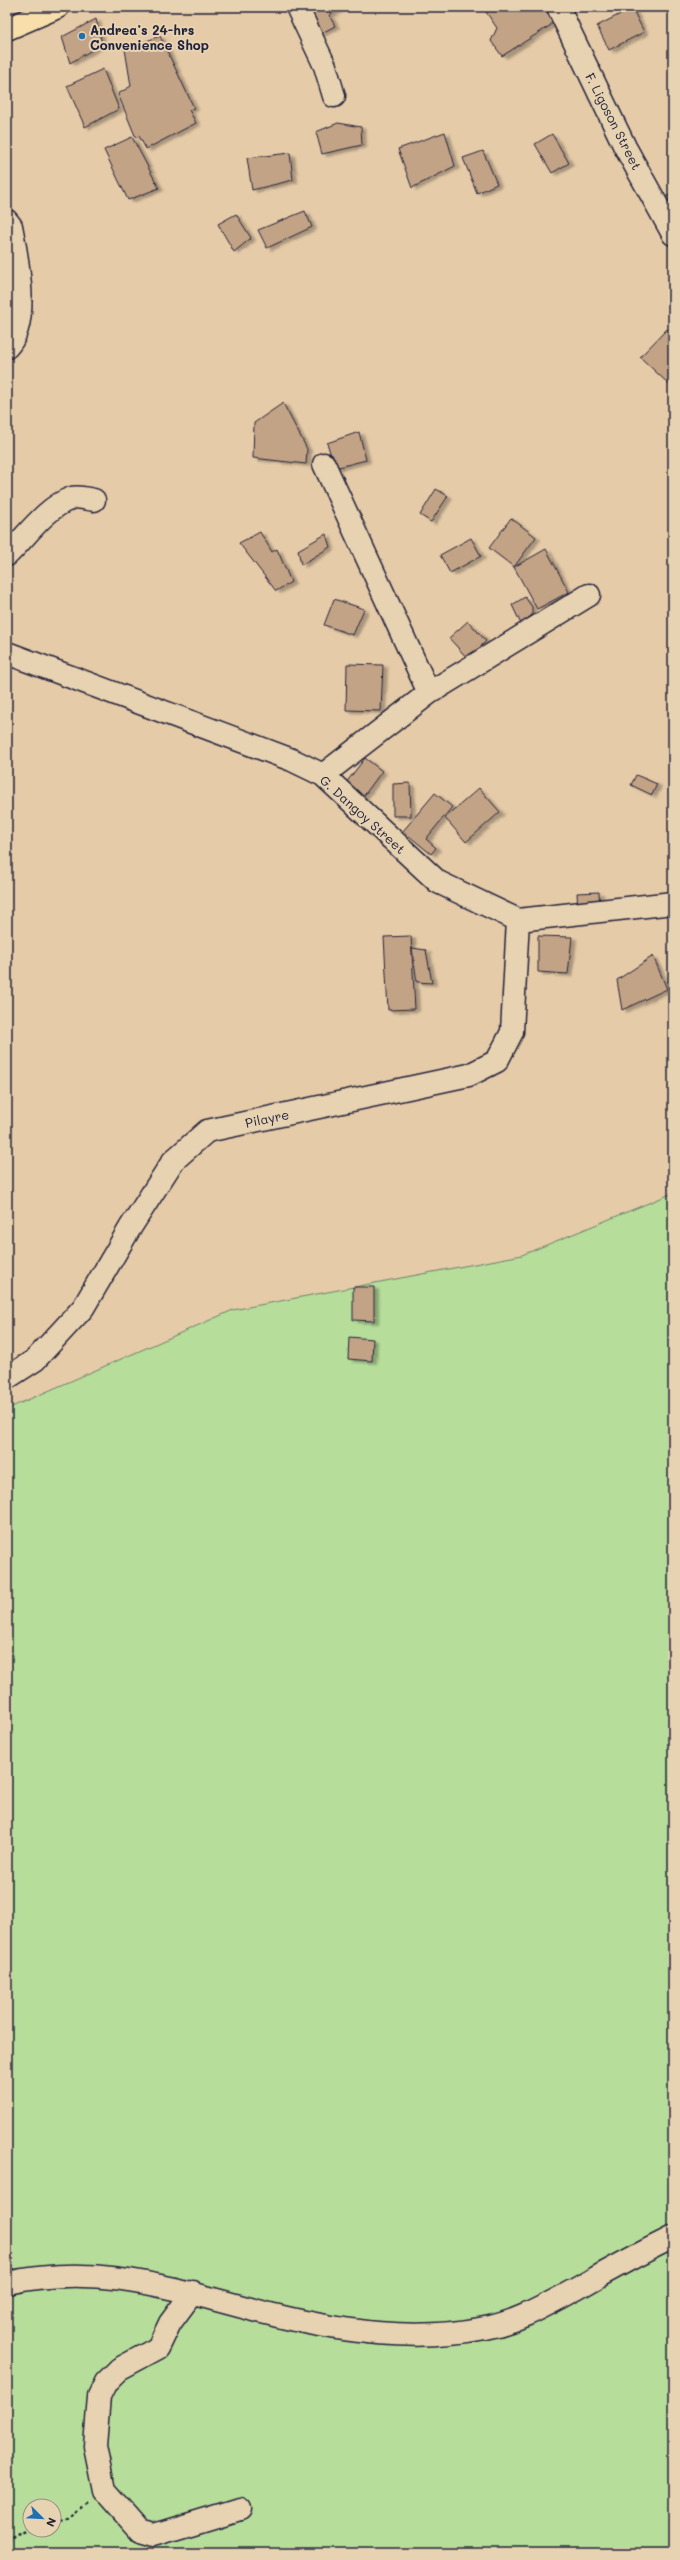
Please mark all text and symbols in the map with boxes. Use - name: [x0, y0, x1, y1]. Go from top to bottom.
- place label: Andrea’s 24-hrs Convenience Shop: [90, 21, 209, 53]
- marker: Andrea’s 24-hrs Convenience Shop: [77, 31, 87, 41]
- street label: F. Ligoson Street: [582, 70, 646, 173]
- street label: G. Dangoy Street: [317, 771, 410, 857]
- street label: Pilayre: [243, 1105, 291, 1131]
- north arrow: [22, 2498, 62, 2538]
- text: N: [43, 2515, 60, 2529]

